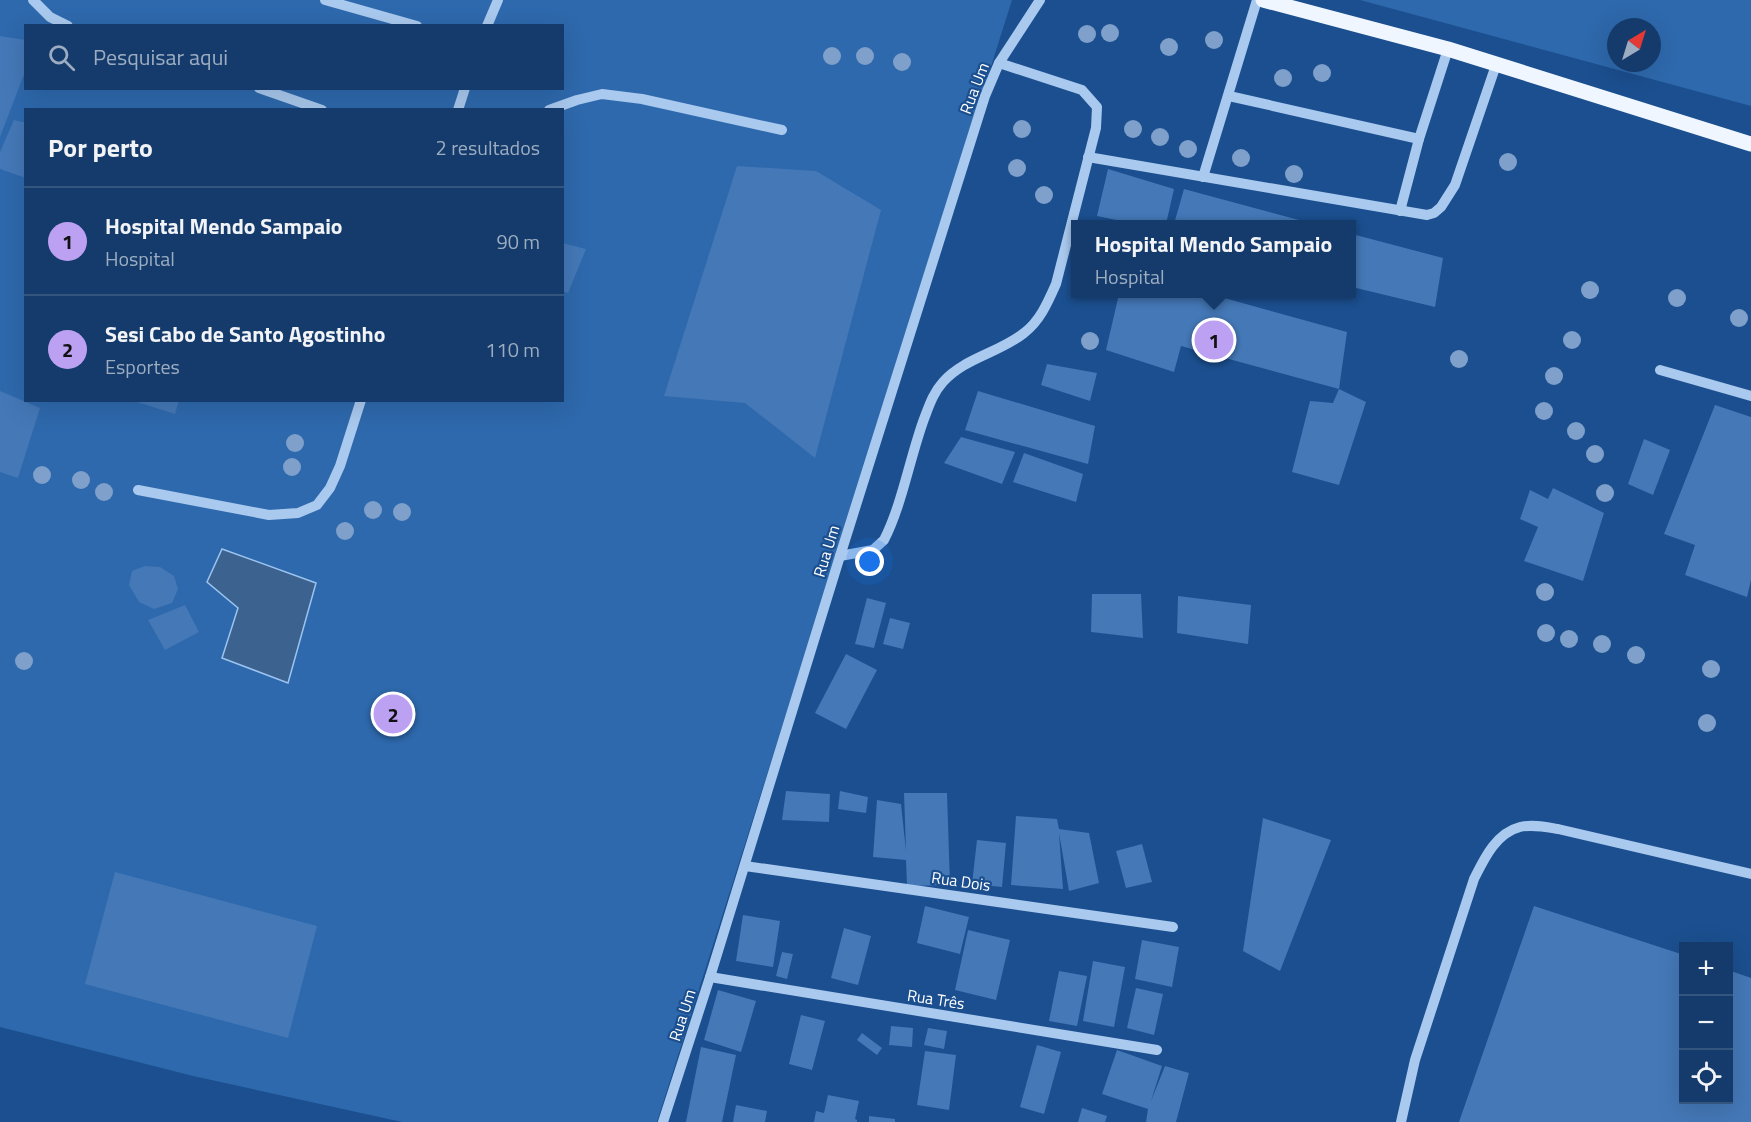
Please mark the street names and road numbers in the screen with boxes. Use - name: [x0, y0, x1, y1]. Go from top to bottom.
- street label: Rua Um: [953, 59, 995, 117]
- street label: Rua Um: [807, 522, 845, 580]
- street label: Rua Dois: [930, 865, 992, 897]
- street label: Rua Três: [906, 983, 966, 1015]
- street label: Rua Um: [662, 986, 702, 1044]

